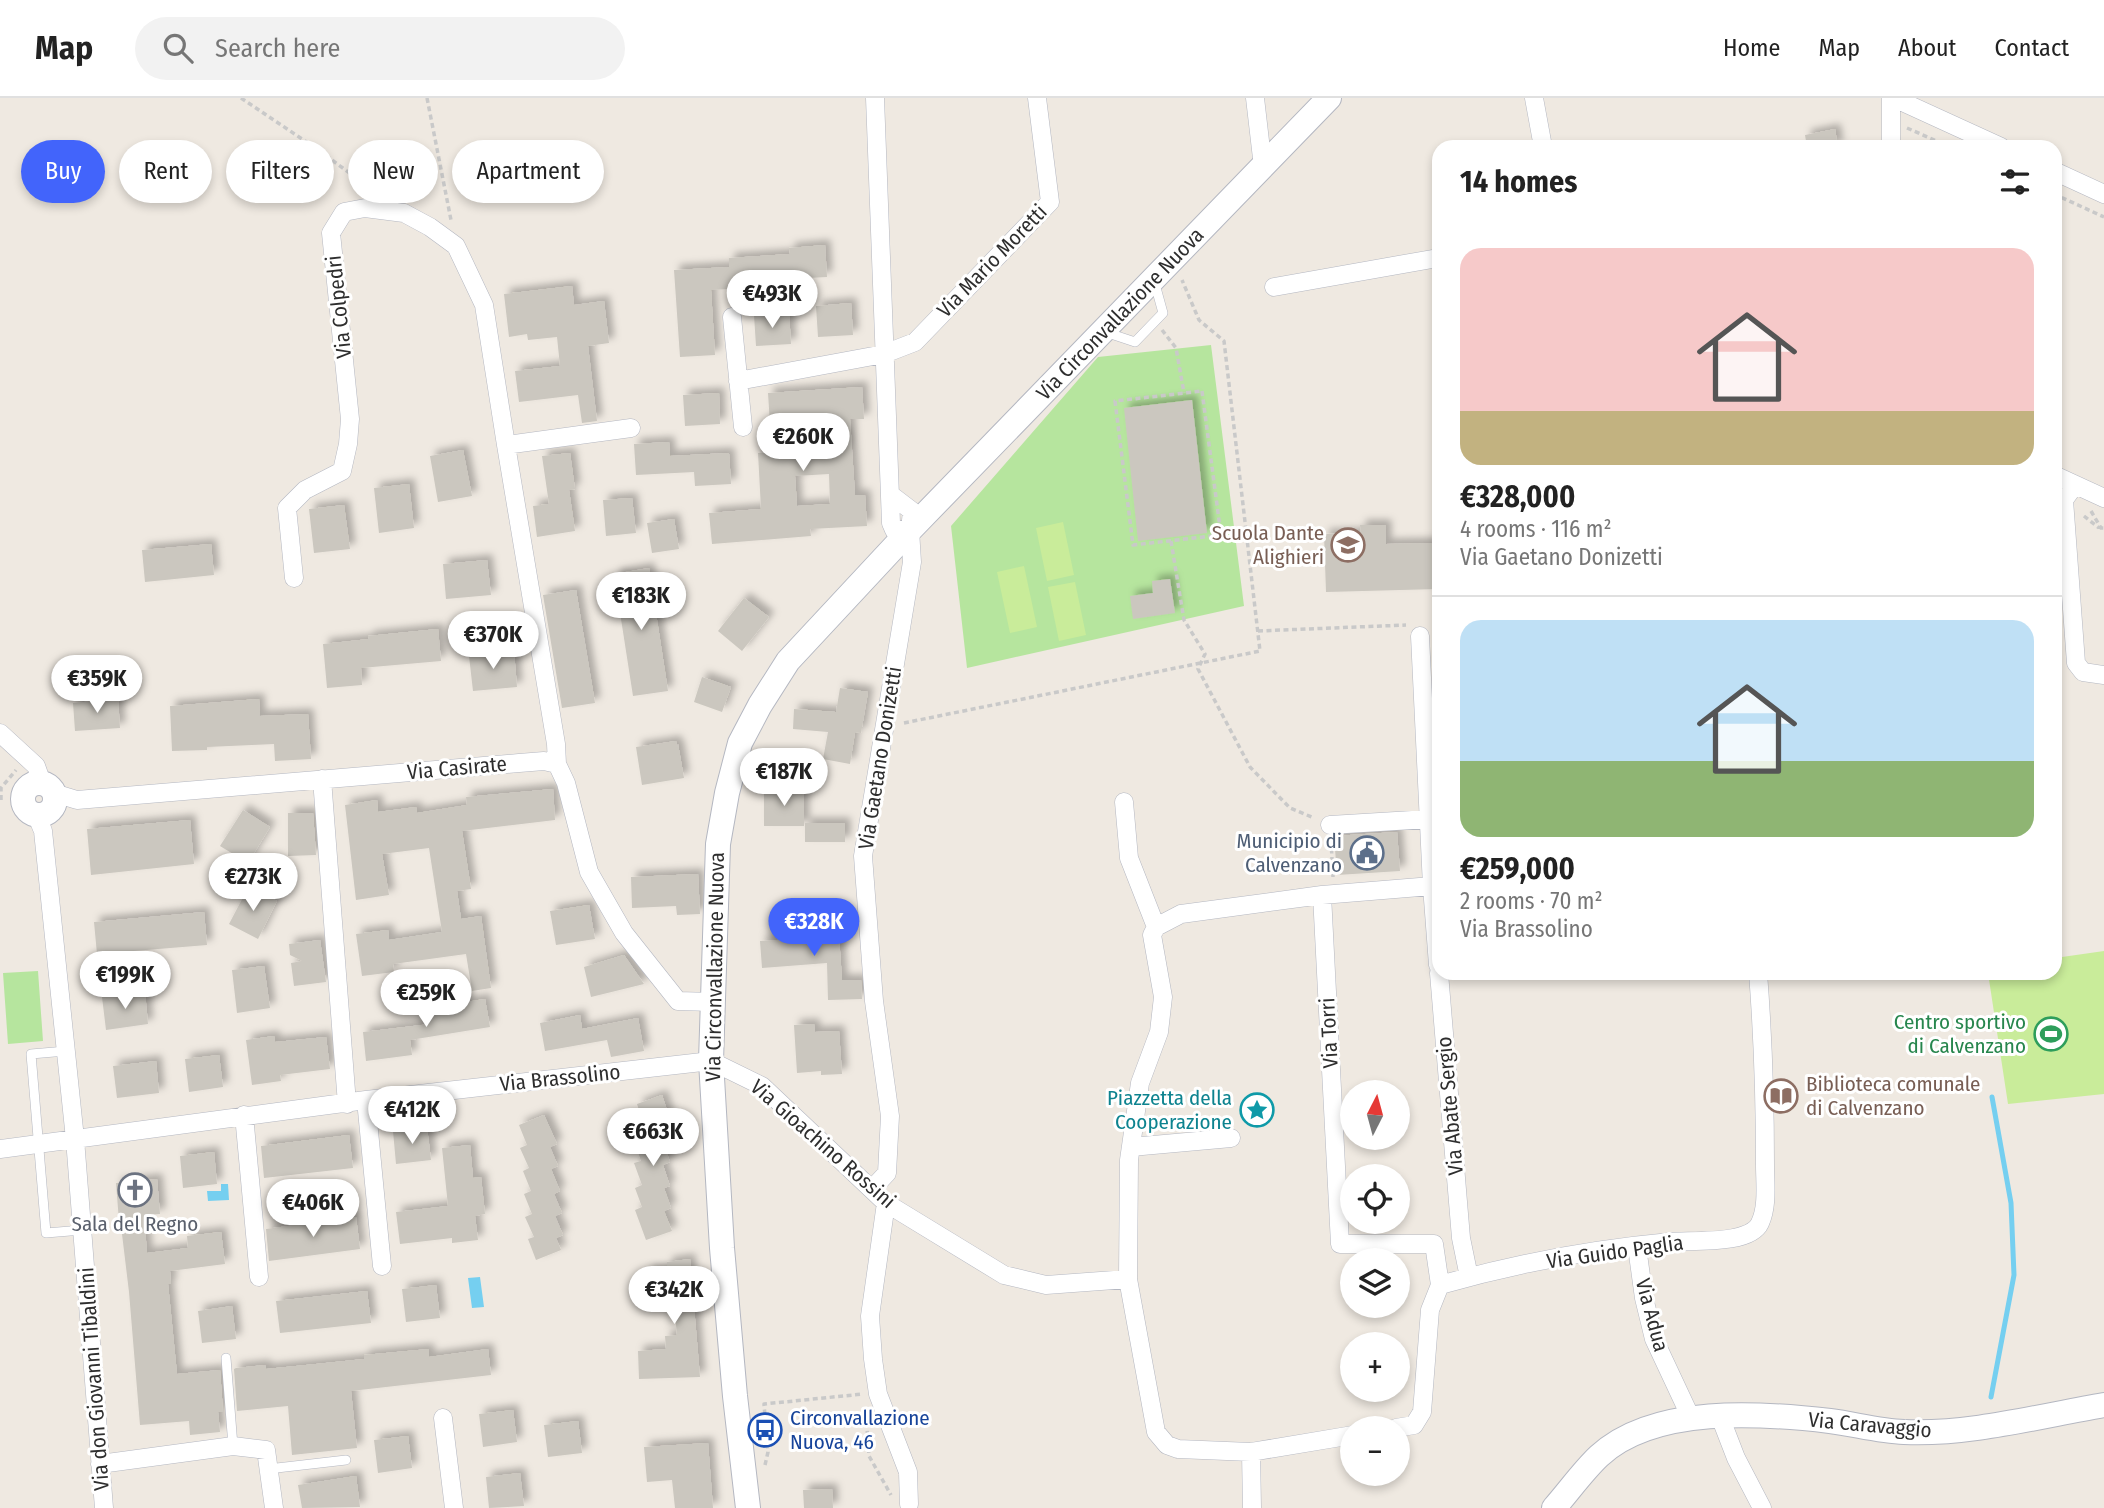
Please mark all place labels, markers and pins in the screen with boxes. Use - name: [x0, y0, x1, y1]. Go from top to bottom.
- pin: €493K: [723, 271, 821, 330]
- pin: €260K: [754, 414, 852, 473]
- place label: Scuola Dante Alighieri: [1212, 520, 1324, 570]
- school or university icon: Scuola Dante Alighieri: [1329, 526, 1367, 564]
- pin: €183K: [592, 573, 690, 632]
- pin: €370K: [444, 612, 542, 671]
- pin: €359K: [48, 656, 146, 715]
- pin: €187K: [735, 748, 833, 808]
- place label: Municipio di Calvenzano: [1236, 828, 1342, 878]
- public building icon: Municipio di Calvenzano: [1348, 834, 1386, 872]
- pin: €273K: [204, 854, 302, 913]
- pin: €328K: [765, 898, 863, 958]
- pin: €199K: [76, 951, 174, 1011]
- pin: €259K: [377, 970, 475, 1029]
- place label: Centro sportivo di Calvenzano: [1894, 1009, 2026, 1059]
- sports icon: Centro sportivo di Calvenzano: [2032, 1015, 2070, 1053]
- place label: Biblioteca comunale di Calvenzano: [1806, 1071, 1981, 1121]
- library icon: Biblioteca comunale di Calvenzano: [1762, 1077, 1800, 1115]
- place label: Piazzetta della Cooperazione: [1107, 1085, 1232, 1135]
- pin: €412K: [363, 1086, 461, 1146]
- place icon: Piazzetta della Cooperazione: [1238, 1091, 1276, 1129]
- pin: €663K: [604, 1108, 702, 1168]
- church icon: Sala del Regno: [116, 1171, 154, 1209]
- pin: €406K: [264, 1180, 362, 1239]
- place label: Sala del Regno: [72, 1211, 198, 1237]
- pin: €342K: [625, 1266, 723, 1326]
- place label: Circonvallazione Nuova, 46: [790, 1405, 930, 1455]
- bus stop icon: Circonvallazione Nuova, 46: [746, 1411, 784, 1449]

